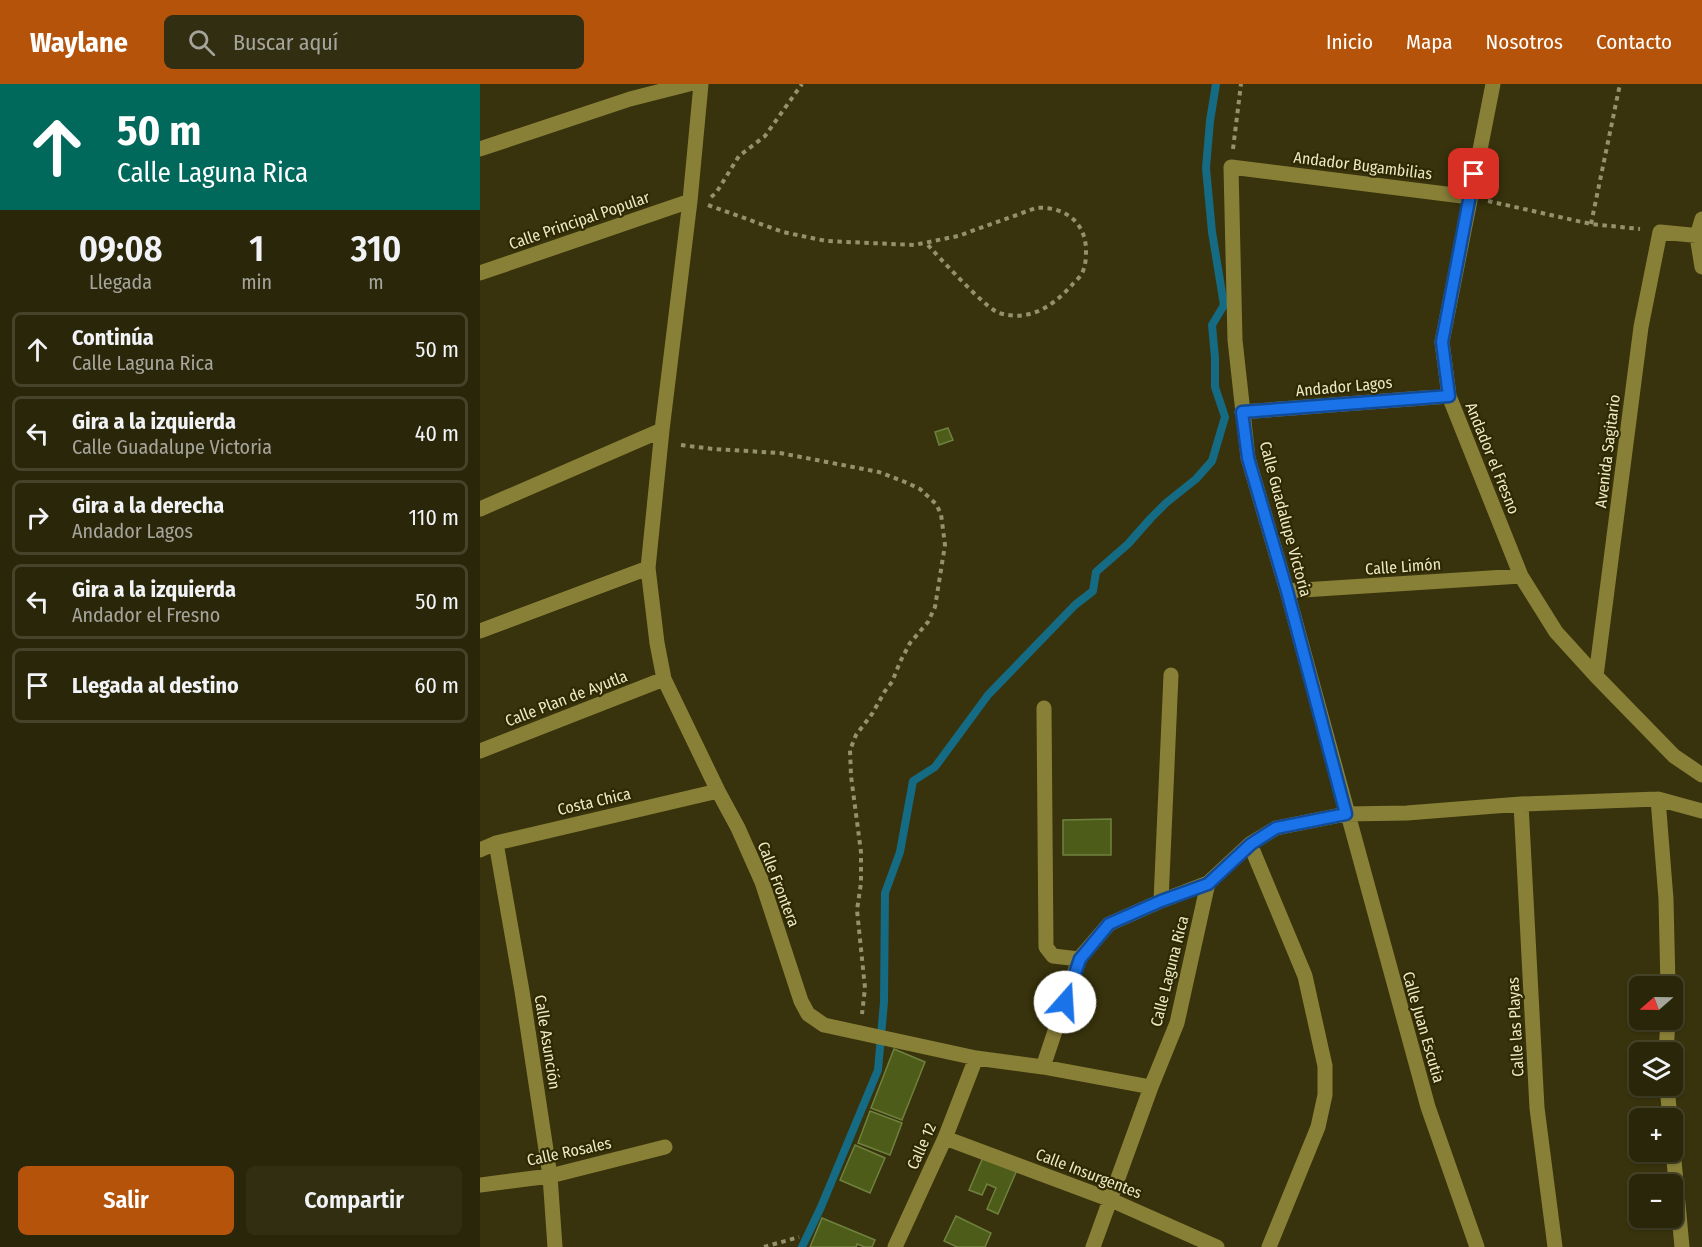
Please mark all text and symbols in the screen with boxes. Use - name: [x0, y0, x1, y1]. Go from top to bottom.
- search box: [164, 15, 584, 69]
- text: Waylane: [30, 26, 128, 59]
- icon: search: [185, 26, 218, 59]
- text: Buscar aquí: [233, 29, 338, 56]
- text: Inicio: [1326, 29, 1373, 55]
- text: Mapa: [1406, 29, 1453, 55]
- text: Nosotros: [1486, 29, 1563, 55]
- text: Contacto: [1596, 29, 1672, 55]
- text: 50 m: [117, 106, 201, 156]
- icon: ahead: [18, 108, 96, 186]
- street label: Andador Bugambilias: [1293, 148, 1433, 183]
- pin: [1448, 148, 1499, 199]
- text: Calle Laguna Rica: [117, 157, 308, 189]
- icon: arrive: [1457, 157, 1490, 190]
- street label: Calle Principal Popular: [506, 187, 652, 253]
- text: 09:08: [79, 227, 162, 271]
- text: 1: [249, 227, 264, 271]
- text: 310: [351, 227, 401, 271]
- text: Llegada: [89, 270, 152, 294]
- text: min: [241, 270, 272, 294]
- text: m: [368, 270, 384, 294]
- text: Continúa: [72, 324, 154, 351]
- icon: ahead: [21, 333, 54, 366]
- text: 50 m: [415, 336, 459, 363]
- text: Calle Laguna Rica: [72, 351, 214, 375]
- street label: Andador Lagos: [1295, 373, 1393, 400]
- street label: Avenida Sagitario: [1591, 393, 1624, 509]
- street label: Andador el Fresno: [1462, 400, 1524, 517]
- text: Gira a la izquierda: [72, 408, 236, 435]
- icon: left: [21, 417, 54, 450]
- text: 40 m: [415, 420, 459, 447]
- text: Calle Guadalupe Victoria: [72, 435, 272, 459]
- street label: Calle Guadalupe Victoria: [1256, 439, 1315, 599]
- text: Gira a la derecha: [72, 492, 224, 519]
- icon: right: [21, 501, 54, 534]
- text: 110 m: [409, 504, 459, 531]
- text: Andador Lagos: [72, 519, 193, 543]
- street label: Calle Limón: [1364, 554, 1442, 579]
- text: Gira a la izquierda: [72, 576, 236, 603]
- icon: left: [21, 585, 54, 618]
- text: 50 m: [415, 588, 459, 615]
- text: Andador el Fresno: [72, 603, 220, 627]
- street label: Calle Plan de Ayutla: [502, 666, 630, 731]
- icon: arrive: [21, 669, 54, 702]
- text: Llegada al destino: [72, 672, 239, 699]
- text: 60 m: [415, 672, 459, 699]
- street label: Costa Chica: [556, 784, 633, 819]
- street label: Calle Frontera: [754, 839, 804, 930]
- street label: Calle Laguna Rica: [1147, 914, 1192, 1028]
- street label: Calle Juan Escutia: [1399, 969, 1449, 1085]
- position arrow: [1033, 970, 1097, 1034]
- north arrow: [1629, 976, 1683, 1030]
- map controls: [1629, 976, 1683, 1228]
- street label: Calle las Playas: [1503, 977, 1528, 1077]
- street label: Calle Asunción: [531, 993, 564, 1091]
- button: layers: [1629, 1042, 1683, 1096]
- button: +: [1629, 1108, 1683, 1162]
- street label: Calle 12: [903, 1120, 940, 1172]
- street label: Calle Rosales: [525, 1133, 613, 1170]
- street label: Calle Insurgentes: [1033, 1144, 1145, 1202]
- button: Salir: [18, 1166, 234, 1235]
- button: Compartir: [246, 1166, 462, 1235]
- button: −: [1629, 1174, 1683, 1228]

